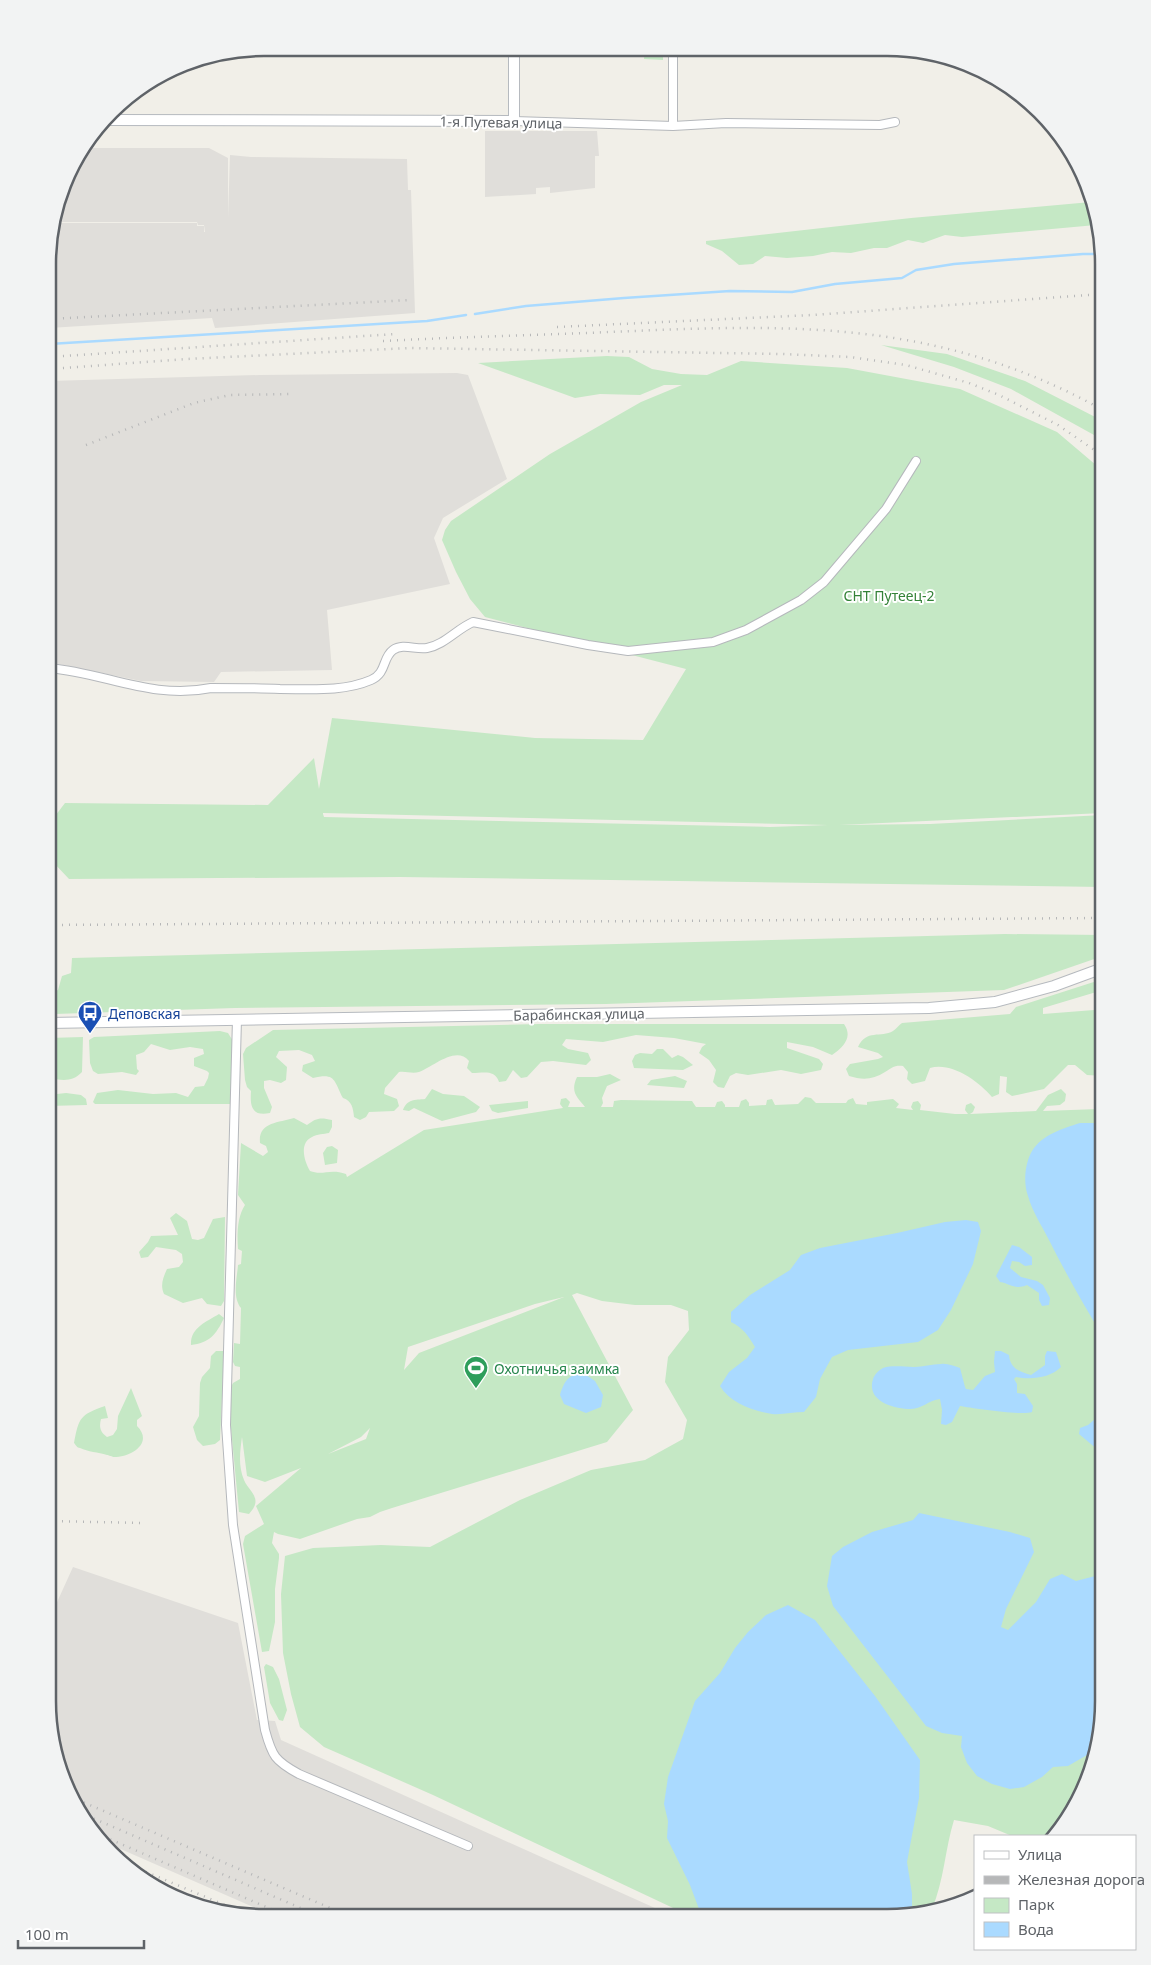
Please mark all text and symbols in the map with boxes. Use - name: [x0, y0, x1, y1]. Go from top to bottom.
- street label: 1-я Путевая улица: [439, 111, 563, 133]
- park label: СНТ Путеец-2: [843, 586, 935, 605]
- bus stop icon: Деповская: [77, 1000, 103, 1034]
- street label: Барабинская улица: [513, 1003, 645, 1025]
- place label: Деповская: [108, 1004, 181, 1023]
- sports icon: Охотничья заимка: [463, 1355, 489, 1389]
- place label: Охотничья заимка: [494, 1359, 620, 1378]
- legend: [974, 1835, 1136, 1950]
- text: Улица: [1018, 1844, 1062, 1864]
- text: Железная дорога: [1018, 1869, 1145, 1889]
- text: Парк: [1018, 1894, 1054, 1914]
- scale bar: [18, 1918, 144, 1950]
- text: Вода: [1018, 1919, 1054, 1939]
- text: 100 m: [25, 1924, 69, 1944]

